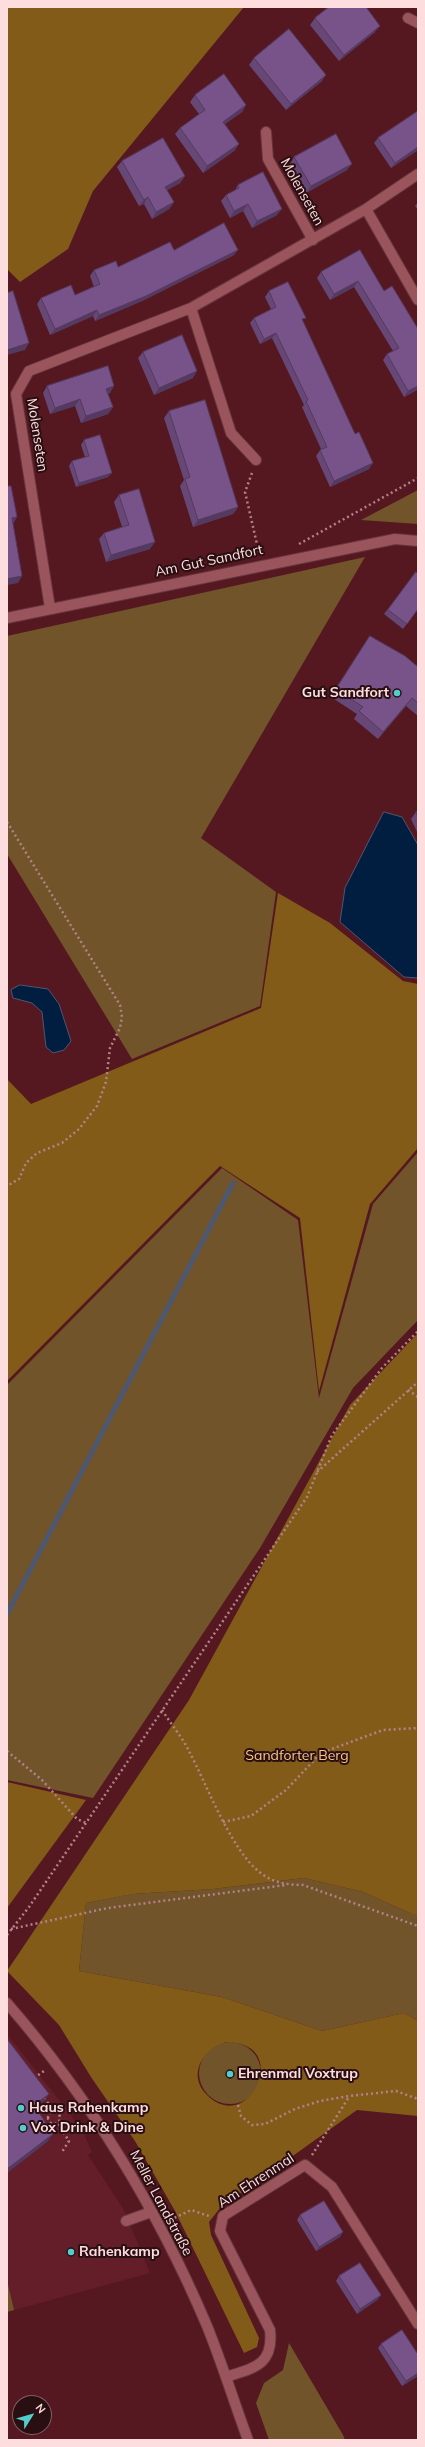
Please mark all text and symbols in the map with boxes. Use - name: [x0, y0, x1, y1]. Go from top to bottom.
- street label: Molenseten: [277, 155, 327, 229]
- street label: Molenseten: [23, 397, 51, 473]
- street label: Am Gut Sandfort: [154, 541, 264, 581]
- place label: Gut Sandfort: [302, 685, 389, 701]
- marker: Gut Sandfort: [392, 688, 402, 698]
- park label: Sandforter Berg: [245, 1748, 349, 1764]
- place label: Ehrenmal Voxtrup: [238, 2066, 358, 2082]
- marker: Ehrenmal Voxtrup: [225, 2069, 235, 2079]
- place label: Haus Rahenkamp: [29, 2100, 148, 2116]
- marker: Haus Rahenkamp: [16, 2103, 26, 2113]
- place label: Vox Drink & Dine: [31, 2120, 144, 2136]
- marker: Vox Drink & Dine: [18, 2123, 28, 2133]
- street label: Meller Landstraße: [126, 2147, 196, 2259]
- street label: Am Ehrenmal: [215, 2150, 297, 2212]
- place label: Rahenkamp: [79, 2244, 160, 2260]
- marker: Rahenkamp: [66, 2247, 76, 2257]
- north arrow: [12, 2395, 52, 2435]
- text: N: [33, 2401, 49, 2416]

